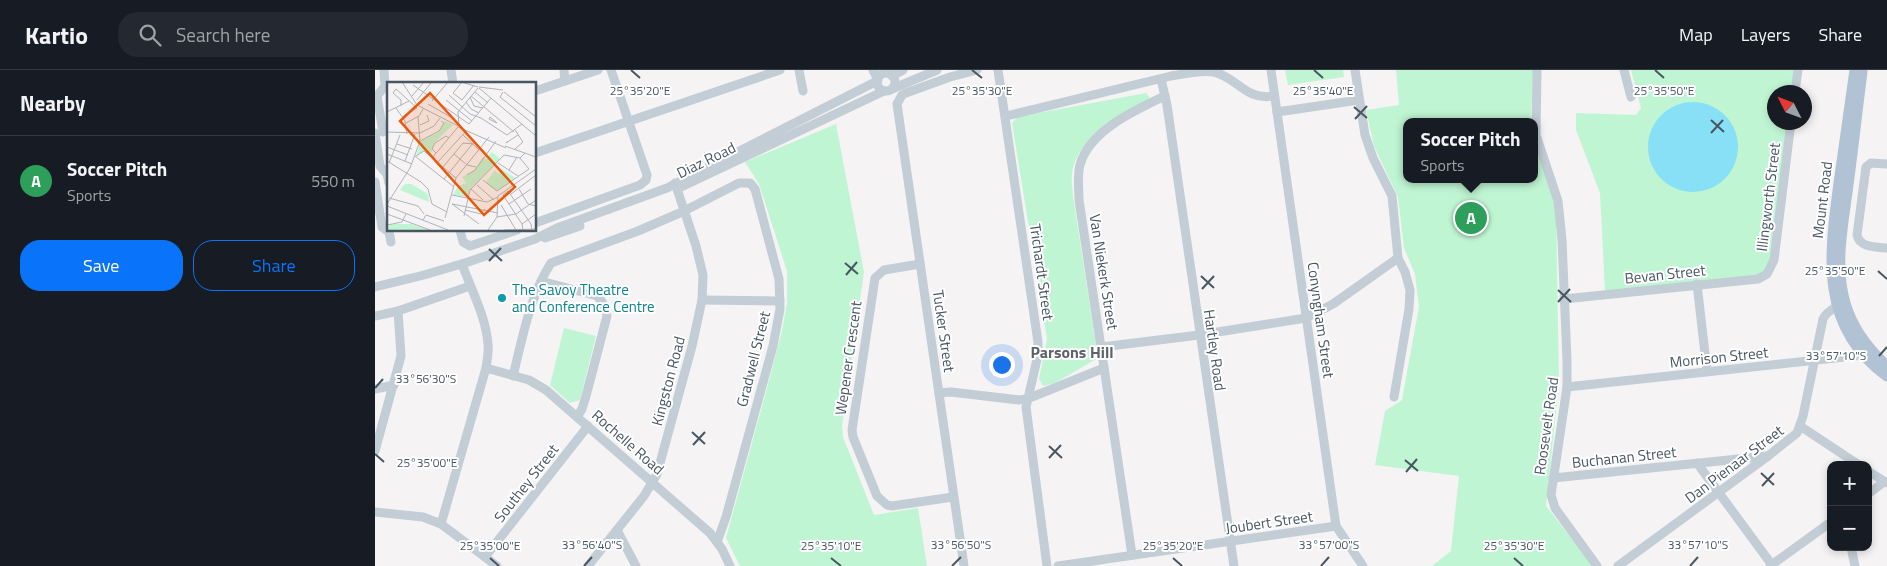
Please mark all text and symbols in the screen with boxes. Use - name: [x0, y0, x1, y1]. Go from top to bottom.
- search box: [118, 12, 468, 57]
- text: Kartio: [25, 17, 88, 53]
- text: Search here: [176, 20, 270, 49]
- icon: search: [136, 21, 164, 49]
- text: Map: [1679, 21, 1713, 48]
- text: Layers: [1741, 21, 1790, 48]
- text: Share: [1818, 21, 1862, 48]
- text: 25°35'20"E: [610, 81, 671, 100]
- text: 25°35'30"E: [952, 81, 1013, 100]
- text: 25°35'40"E: [1293, 81, 1354, 100]
- text: 25°35'50"E: [1634, 81, 1695, 100]
- inset map: [387, 82, 536, 231]
- north arrow: [1767, 85, 1812, 130]
- text: Nearby: [20, 87, 85, 119]
- popup: [1403, 118, 1538, 183]
- text: Soccer Pitch: [1420, 124, 1521, 153]
- street label: Diaz Road: [673, 136, 739, 184]
- street label: Illingworth Street: [1750, 141, 1786, 253]
- text: Sports: [1420, 153, 1465, 177]
- text: Soccer Pitch: [67, 154, 167, 183]
- street label: Mount Road: [1806, 160, 1838, 240]
- text: A: [31, 169, 41, 193]
- text: 550 m: [311, 169, 355, 193]
- text: Sports: [67, 183, 111, 207]
- pin: A: [1455, 199, 1487, 237]
- street label: Van Niekerk Street: [1083, 212, 1125, 332]
- street label: Trichardt Street: [1024, 222, 1060, 323]
- button: Save: [20, 240, 183, 291]
- button: Share: [193, 240, 355, 291]
- street label: Bevan Street: [1623, 258, 1707, 290]
- street label: Conyngham Street: [1301, 260, 1341, 380]
- text: 25°35'50"E: [1805, 261, 1866, 280]
- place label: The Savoy Theatre and Conference Centre: [512, 278, 655, 318]
- street label: Tucker Street: [927, 288, 961, 374]
- marker: The Savoy Theatre and Conference Centre: [496, 292, 508, 304]
- street label: Wepener Crescent: [829, 299, 868, 417]
- street label: Gradwell Street: [730, 308, 776, 409]
- street label: Hartley Road: [1198, 308, 1232, 392]
- street label: Kingston Road: [645, 334, 691, 428]
- district label: Parsons Hill: [1030, 340, 1114, 364]
- street label: Morrison Street: [1669, 340, 1770, 374]
- text: 33°57'10"S: [1806, 346, 1866, 365]
- your location: [989, 352, 1015, 378]
- text: 33°56'30"S: [396, 369, 456, 388]
- street label: Roosevelt Road: [1528, 376, 1564, 476]
- street label: Rochelle Road: [587, 404, 669, 480]
- street label: Dan Pienaar Street: [1680, 419, 1789, 509]
- street label: Southey Street: [488, 438, 564, 527]
- street label: Buchanan Street: [1571, 440, 1678, 474]
- text: 25°35'00"E: [397, 453, 458, 472]
- map controls: [1827, 461, 1872, 551]
- button: +: [1827, 461, 1872, 506]
- street label: Joubert Street: [1224, 504, 1315, 540]
- button: −: [1827, 506, 1872, 551]
- text: 33°56'40"S: [562, 535, 622, 554]
- text: 33°56'50"S: [931, 535, 991, 554]
- text: 33°57'00"S: [1299, 535, 1359, 554]
- text: 33°57'10"S: [1668, 535, 1728, 554]
- text: 25°35'00"E: [460, 536, 521, 555]
- text: 25°35'10"E: [801, 536, 862, 555]
- text: 25°35'20"E: [1143, 536, 1204, 555]
- text: 25°35'30"E: [1484, 536, 1545, 555]

